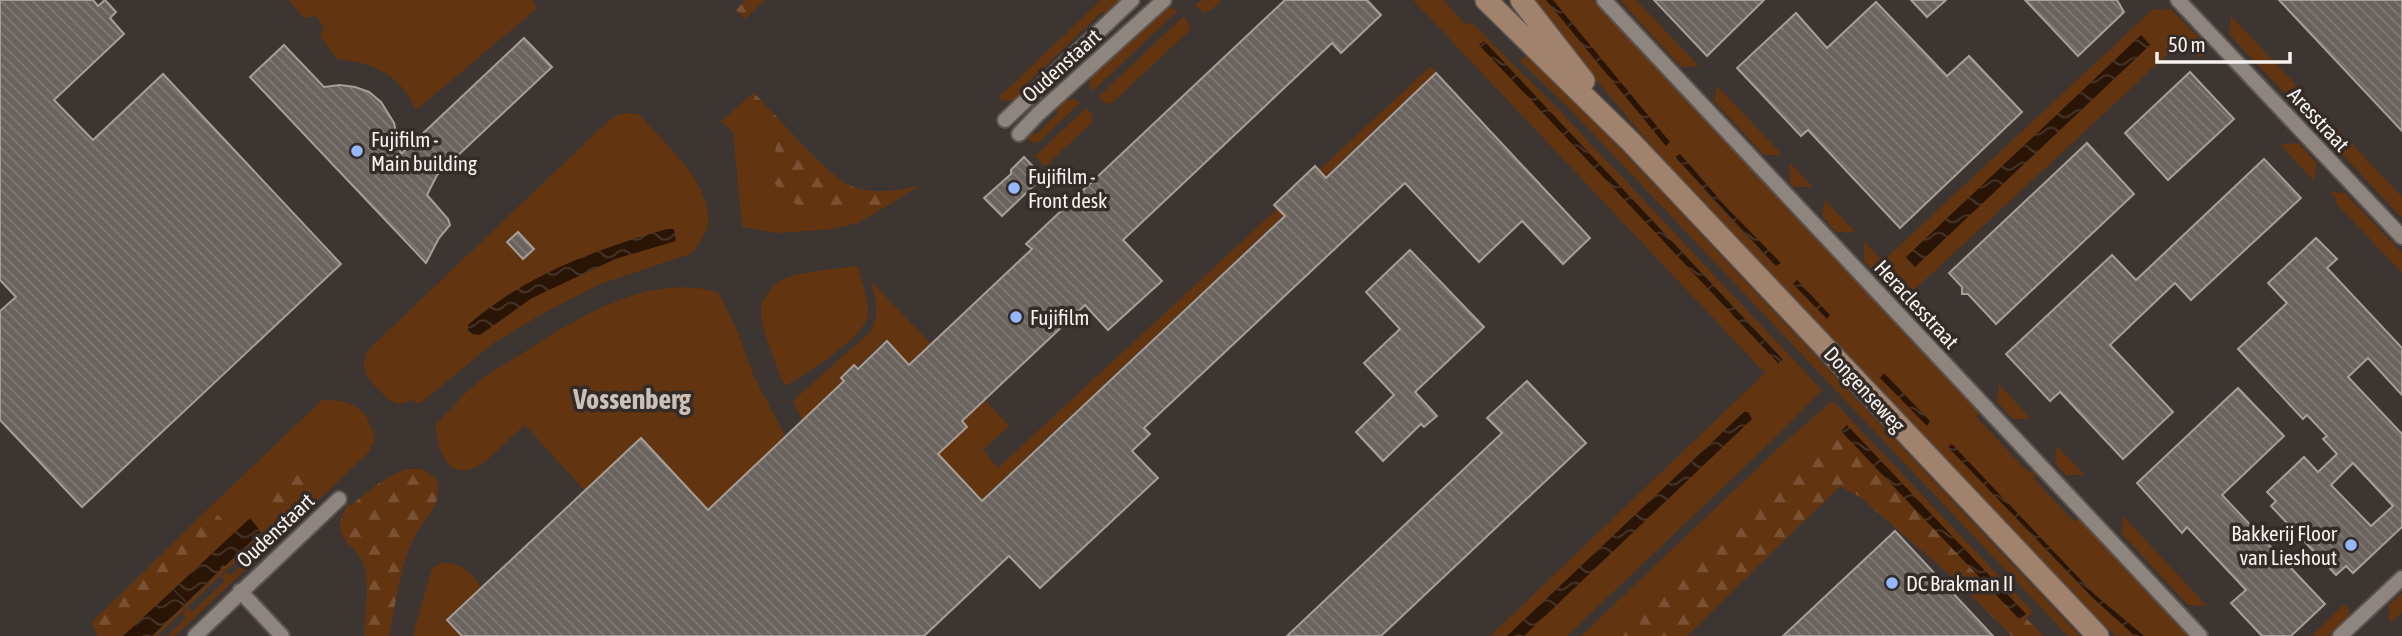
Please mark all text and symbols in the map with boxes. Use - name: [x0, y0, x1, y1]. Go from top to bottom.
- scale bar: [2157, 21, 2290, 65]
- street label: Oudenstaart: [1017, 24, 1105, 106]
- text: 50 m: [2168, 32, 2206, 56]
- street label: Aresstraat: [2284, 82, 2354, 156]
- place label: Fujifilm - Main building: [371, 127, 477, 175]
- marker: Fujifilm - Main building: [349, 143, 365, 159]
- place label: Fujifilm - Front desk: [1028, 164, 1107, 212]
- marker: Fujifilm - Front desk: [1006, 180, 1022, 196]
- street label: Heraclesstraat: [1870, 255, 1964, 353]
- place label: Fujifilm: [1030, 305, 1089, 329]
- marker: Fujifilm: [1008, 309, 1024, 325]
- street label: Dongenseweg: [1819, 341, 1911, 437]
- district label: Vossenberg: [572, 383, 692, 415]
- street label: Oudenstaart: [231, 488, 319, 572]
- place label: Bakkerij Floor van Lieshout: [2231, 521, 2338, 569]
- marker: Bakkerij Floor van Lieshout: [2343, 537, 2359, 553]
- place label: DC Brakman II: [1906, 571, 2013, 595]
- marker: DC Brakman II: [1884, 575, 1900, 591]

